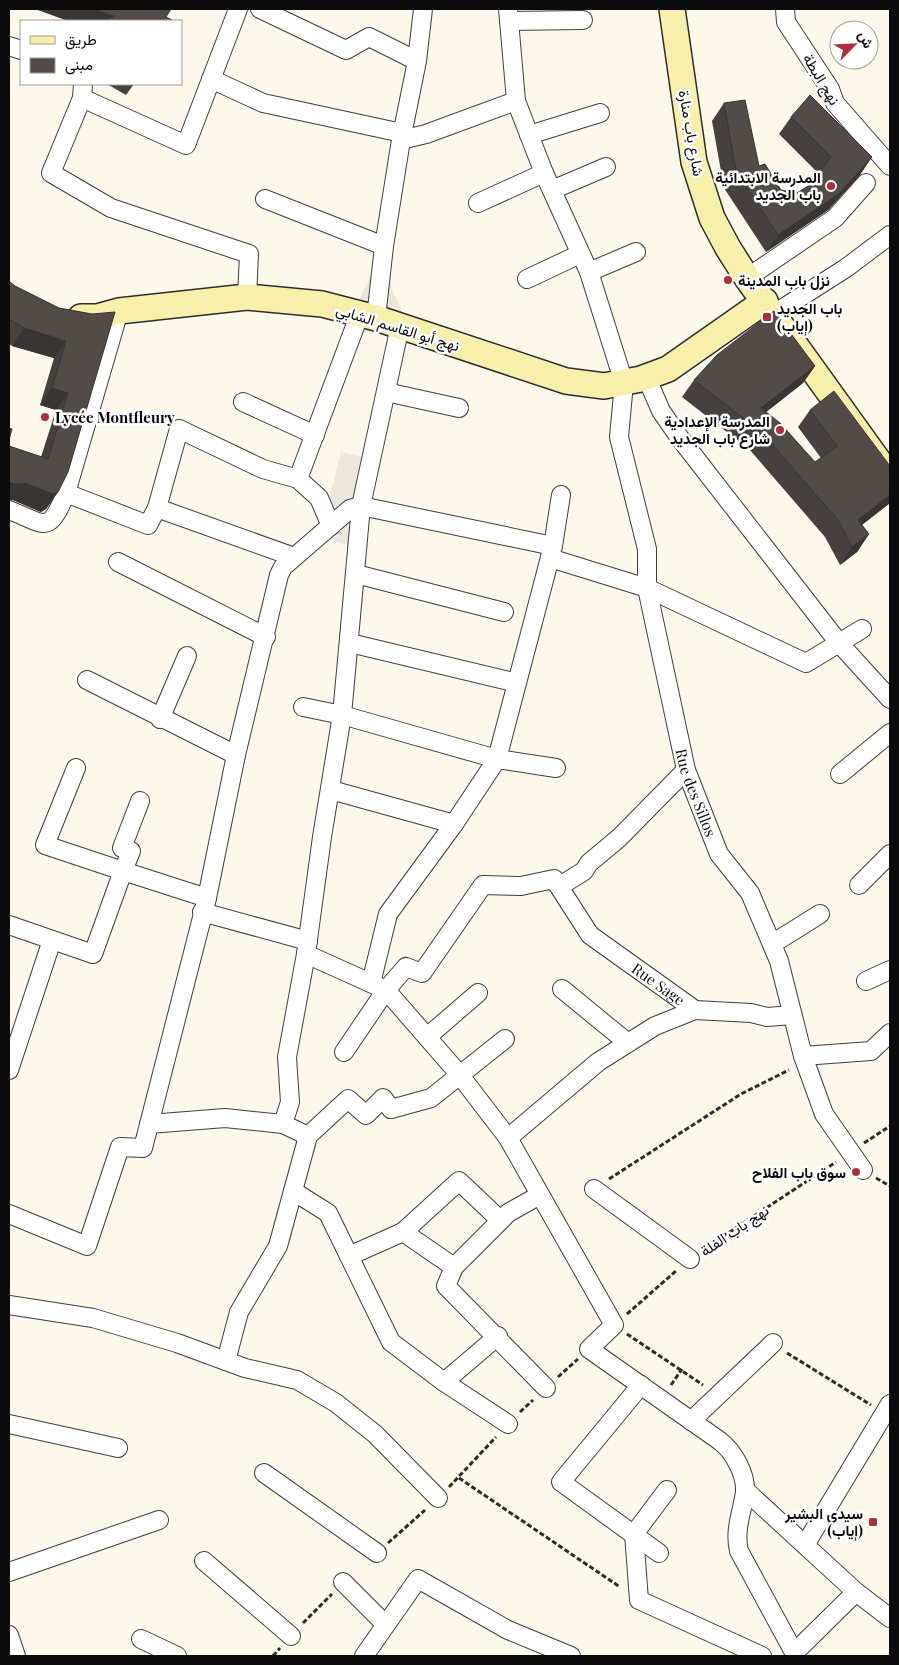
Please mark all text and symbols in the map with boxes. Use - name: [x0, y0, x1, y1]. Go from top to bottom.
- legend: [20, 20, 182, 85]
- north arrow: [829, 20, 879, 70]
- text: ش: [854, 28, 879, 51]
- text: طريق: [65, 29, 97, 50]
- street label: نهج البطة: [797, 50, 845, 109]
- text: مبنى: [65, 54, 93, 75]
- street label: شارع باب منارة: [673, 88, 709, 178]
- place label: المدرسة الابتدائية باب الجديد: [715, 167, 821, 204]
- marker: المدرسة الابتدائية باب الجديد: [825, 180, 837, 192]
- place label: نزل باب المدينة: [738, 270, 830, 290]
- marker: نزل باب المدينة: [722, 274, 734, 286]
- place label: باب الجديد (إياب): [777, 298, 842, 336]
- street label: نهج أبو القاسم الشابي: [333, 299, 462, 359]
- marker: باب الجديد (إياب): [761, 311, 773, 323]
- place label: Lycée Montfleury: [55, 407, 175, 427]
- marker: Lycée Montfleury: [39, 411, 51, 423]
- place label: المدرسة الإعدادية شارع باب الجديد: [664, 411, 770, 449]
- marker: المدرسة الإعدادية شارع باب الجديد: [774, 424, 786, 436]
- street label: Rue des Sillos: [672, 747, 721, 839]
- street label: Rue Sage: [628, 958, 689, 1010]
- place label: سوق باب الفلاح: [752, 1162, 846, 1183]
- marker: سوق باب الفلاح: [850, 1166, 862, 1178]
- street label: نهج باب الفلة: [696, 1200, 773, 1262]
- place label: سيدي البشير (إياب): [784, 1503, 863, 1541]
- marker: سيدي البشير (إياب): [867, 1516, 879, 1528]

